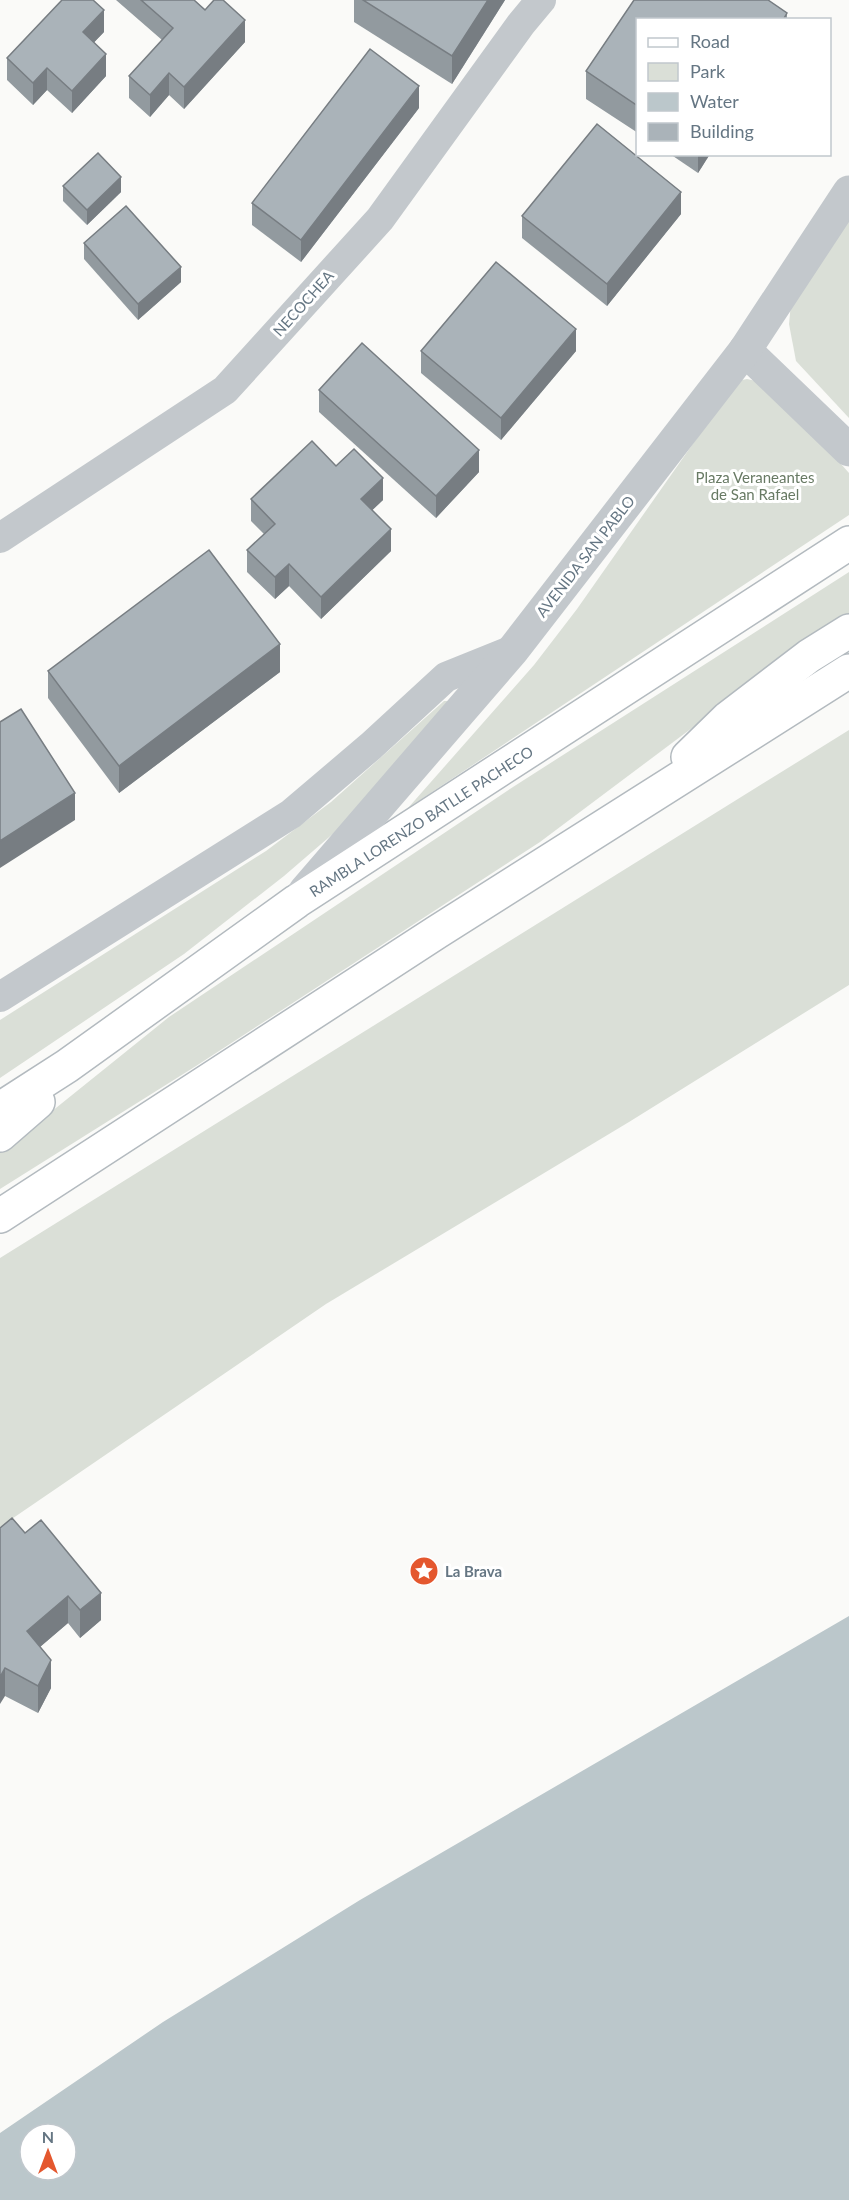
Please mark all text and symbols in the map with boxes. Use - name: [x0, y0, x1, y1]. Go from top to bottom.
- legend: [636, 18, 831, 156]
- text: Road: [690, 30, 730, 52]
- text: Park: [690, 60, 726, 82]
- text: Water: [690, 90, 739, 112]
- text: Building: [690, 120, 754, 142]
- street label: NECOCHEA: [269, 266, 338, 339]
- park label: Plaza Veraneantes de San Rafael: [695, 468, 815, 503]
- street label: AVENIDA SAN PABLO: [532, 492, 638, 620]
- street label: RAMBLA LORENZO BATLLE PACHECO: [306, 742, 536, 900]
- place icon: La Brava: [408, 1555, 440, 1587]
- place label: La Brava: [445, 1562, 502, 1580]
- north arrow: [18, 2122, 78, 2182]
- text: N: [42, 2127, 54, 2146]

